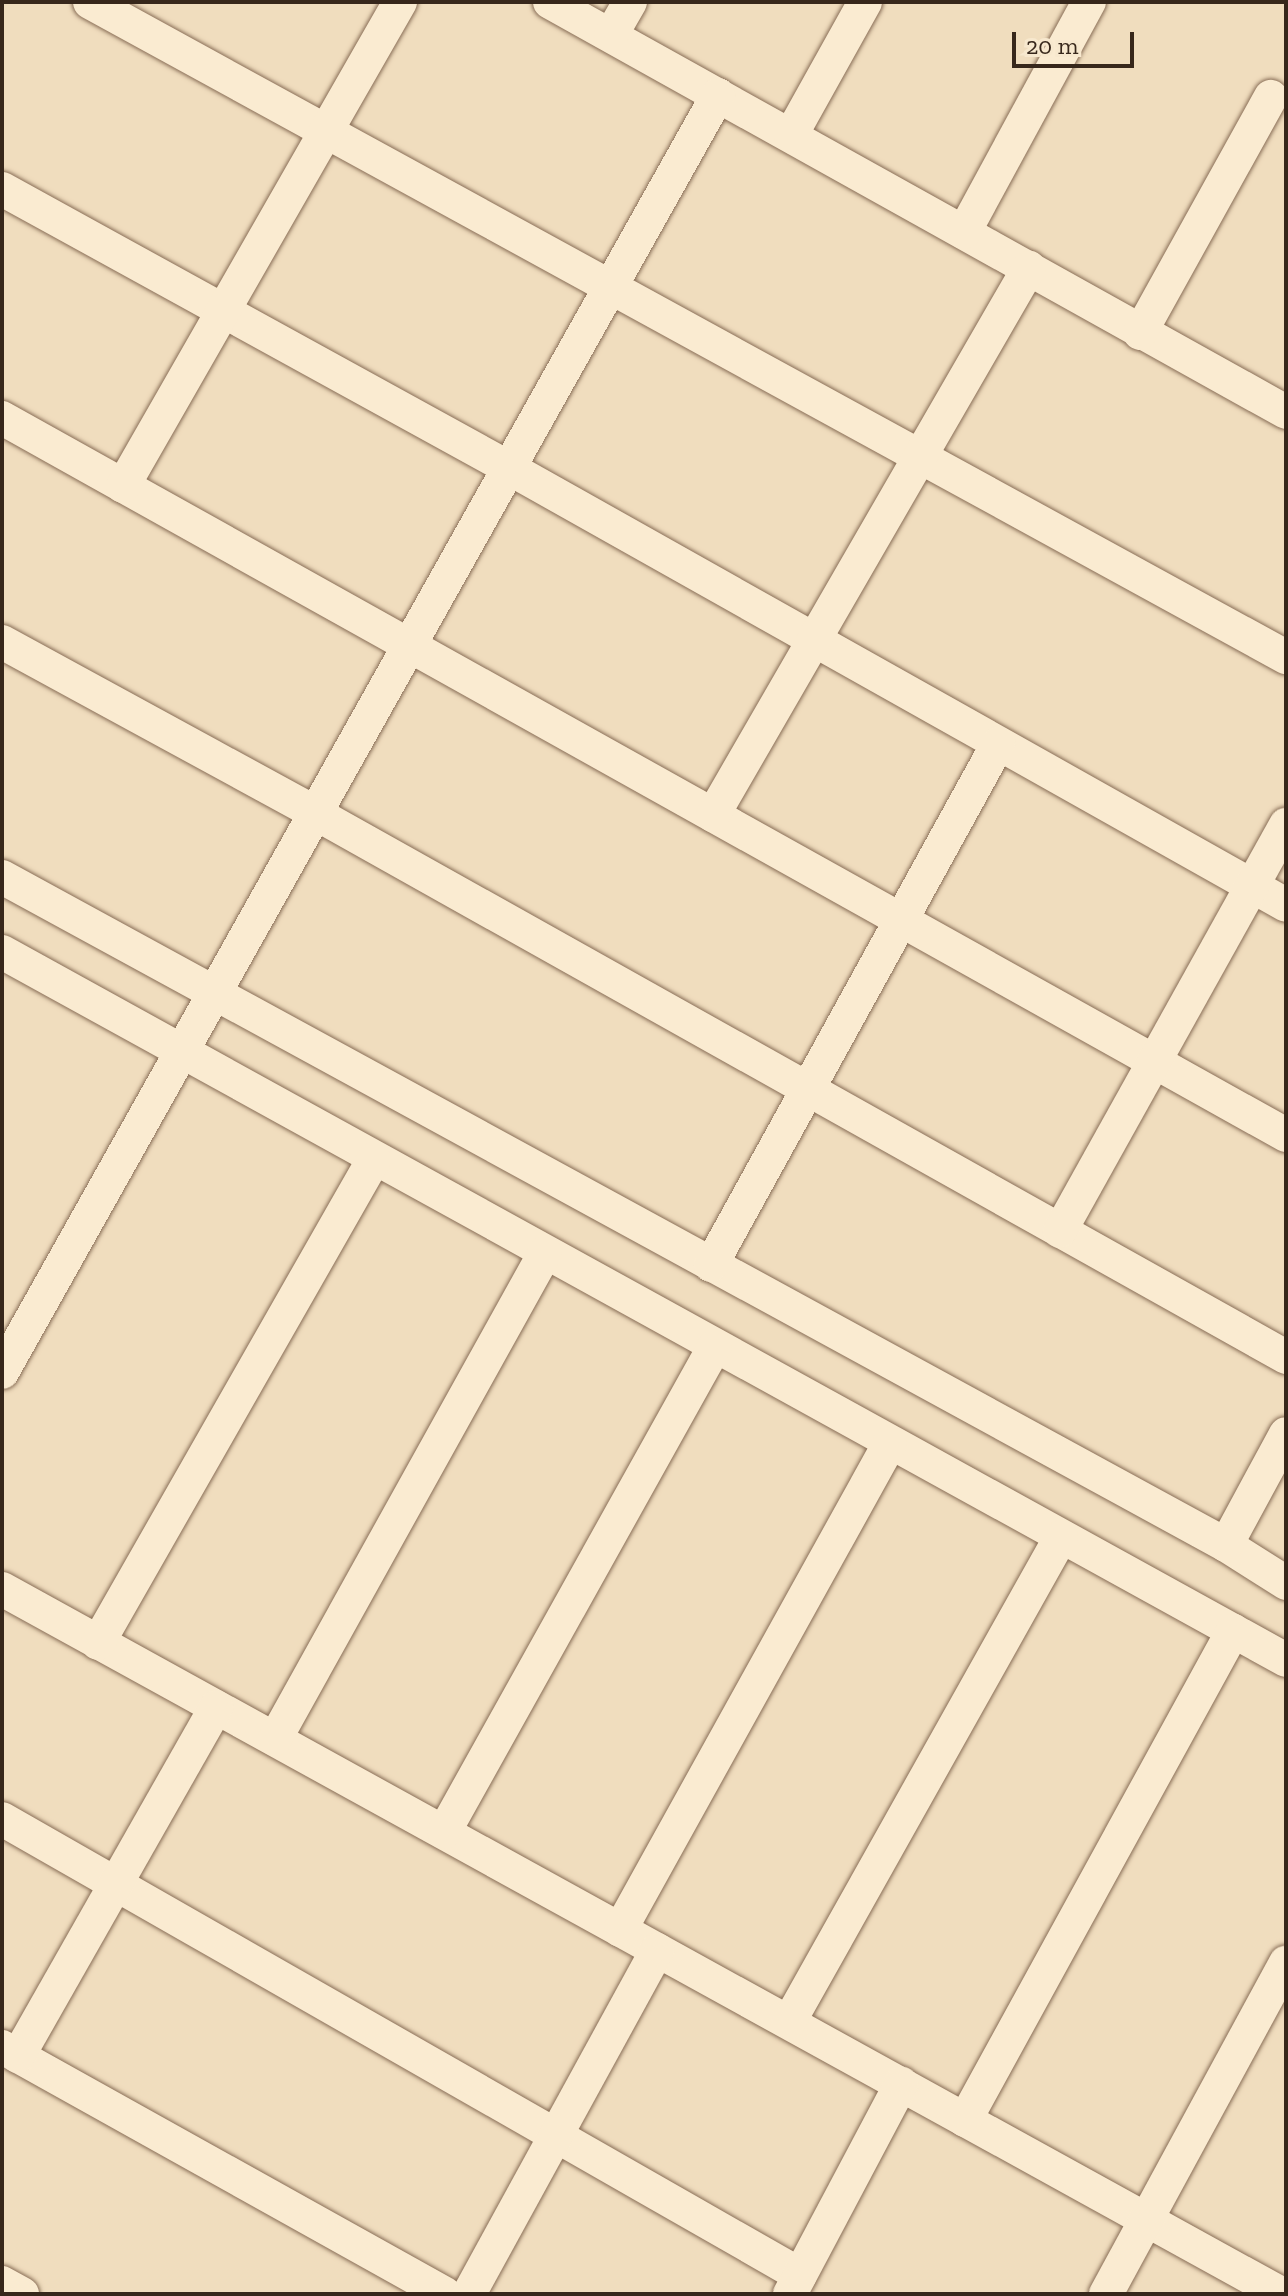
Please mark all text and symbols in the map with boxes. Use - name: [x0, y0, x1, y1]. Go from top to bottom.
- scale bar: [1016, 16, 1138, 66]
- text: 20 m: [1026, 31, 1078, 60]

